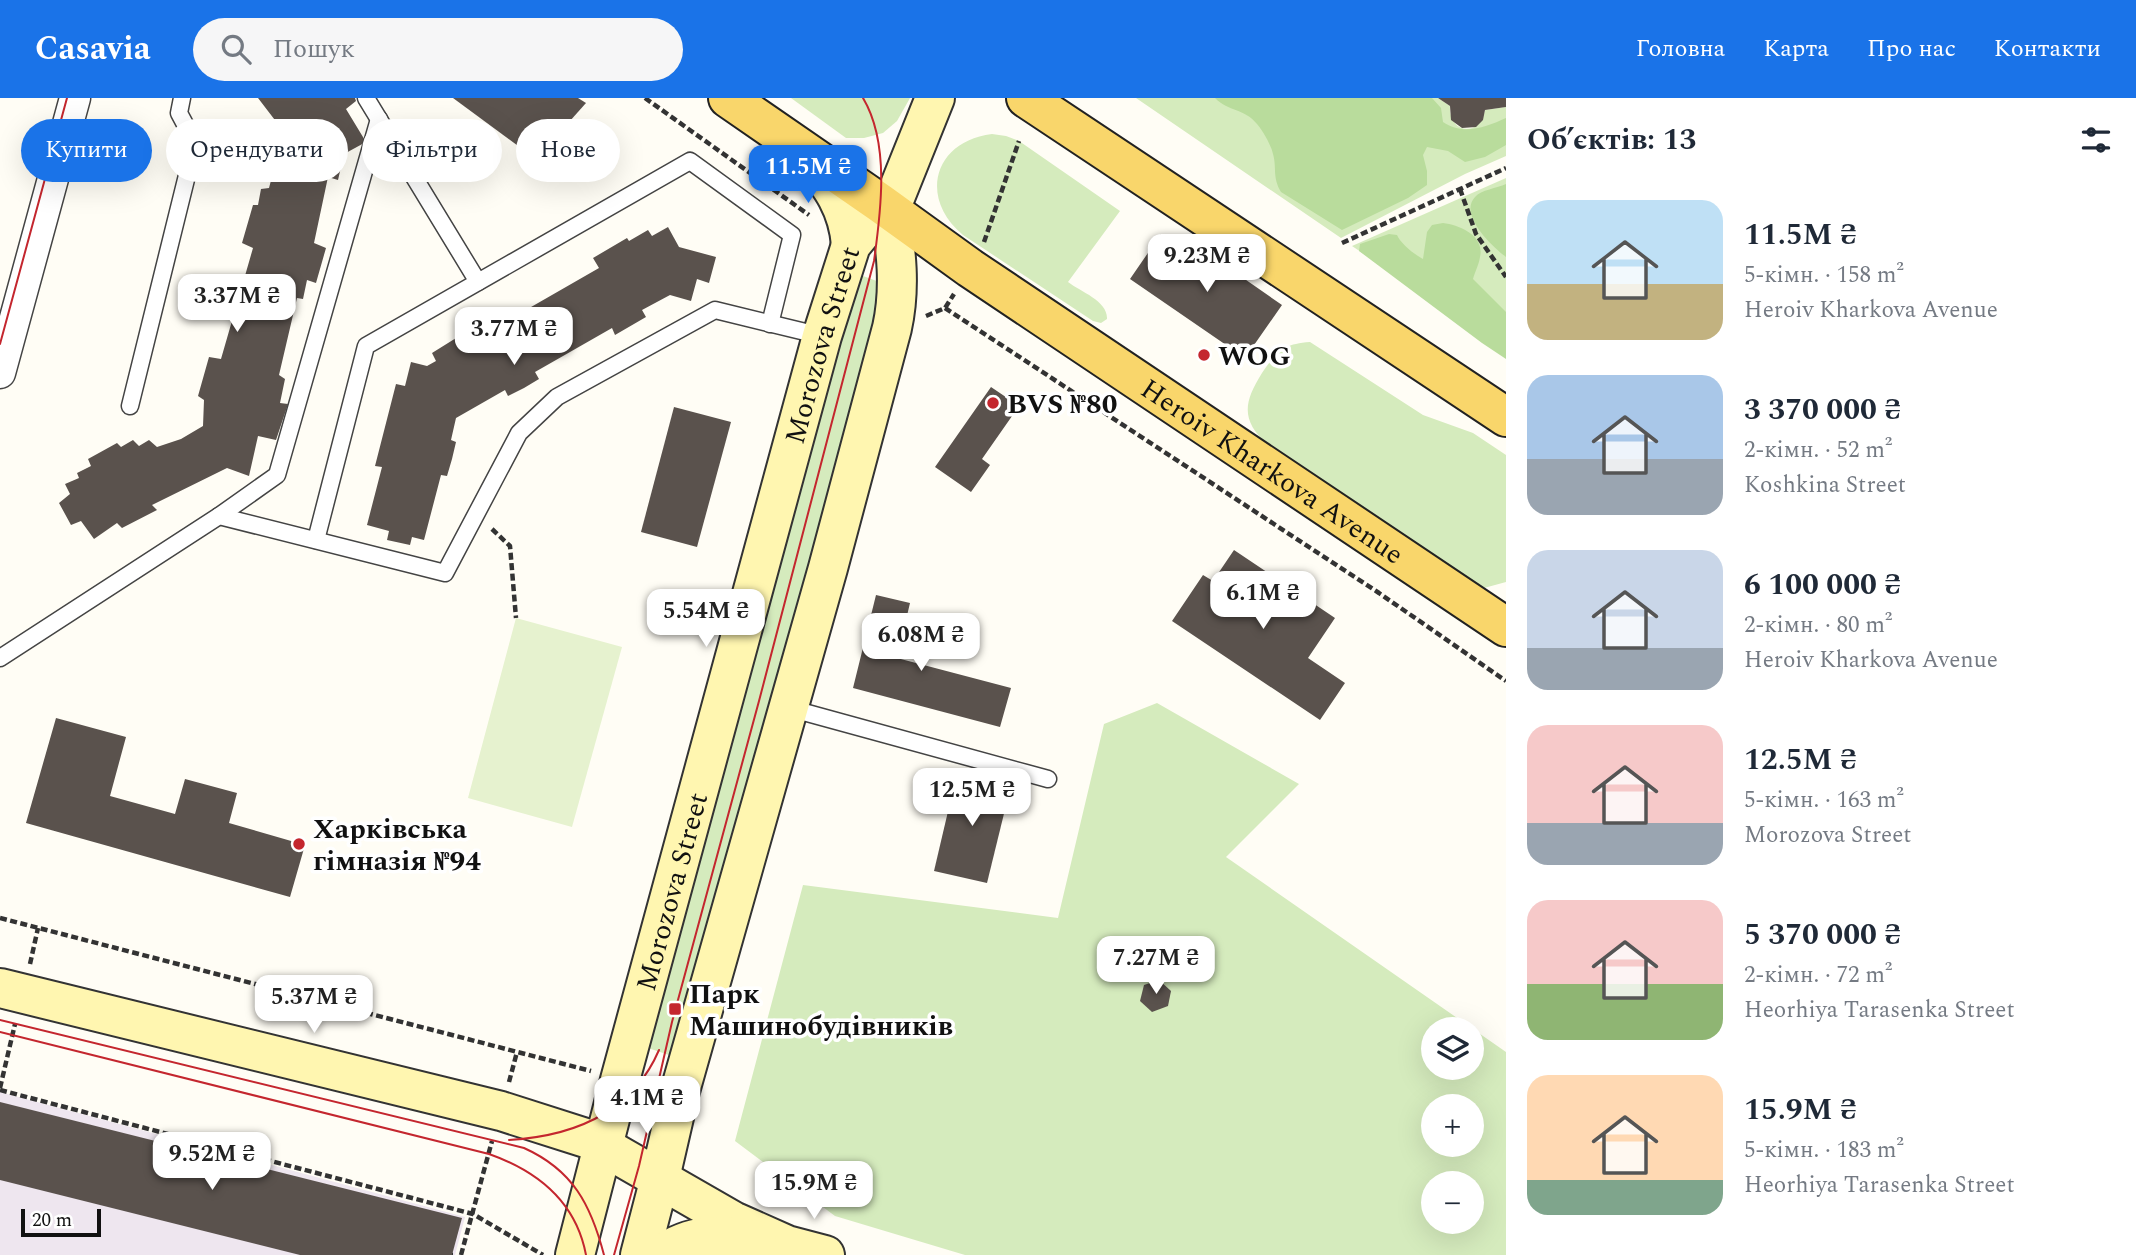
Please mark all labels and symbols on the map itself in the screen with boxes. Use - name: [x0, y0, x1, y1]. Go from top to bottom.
- pin: 11.5M ₴: [743, 146, 873, 205]
- pin: 9.23M ₴: [1142, 234, 1272, 294]
- street label: Morozova Street: [774, 241, 872, 449]
- pin: 3.37M ₴: [172, 274, 302, 334]
- pin: 3.77M ₴: [449, 308, 579, 367]
- place label: WOG: [1218, 335, 1291, 378]
- marker: WOG: [1196, 347, 1212, 363]
- street label: Heroiv Kharkova Avenue: [1131, 368, 1412, 576]
- place label: BVS №80: [1007, 383, 1117, 426]
- marker: BVS №80: [985, 395, 1001, 411]
- pin: 6.1M ₴: [1206, 572, 1320, 631]
- pin: 5.54M ₴: [641, 589, 771, 649]
- pin: 6.08M ₴: [856, 614, 986, 673]
- pin: 12.5M ₴: [907, 768, 1037, 828]
- street label: Morozova Street: [625, 788, 720, 996]
- place label: Харківська гімназія №94: [313, 808, 481, 883]
- marker: Харківська гімназія №94: [291, 836, 307, 852]
- pin: 7.27M ₴: [1091, 936, 1221, 996]
- place label: Парк Машинобудівників: [689, 973, 953, 1048]
- pin: 5.37M ₴: [249, 976, 379, 1035]
- marker: Парк Машинобудівників: [667, 1001, 683, 1017]
- pin: 4.1M ₴: [590, 1076, 704, 1136]
- pin: 9.52M ₴: [147, 1132, 277, 1192]
- pin: 15.9M ₴: [749, 1162, 879, 1221]
- scale bar: [21, 1206, 102, 1238]

